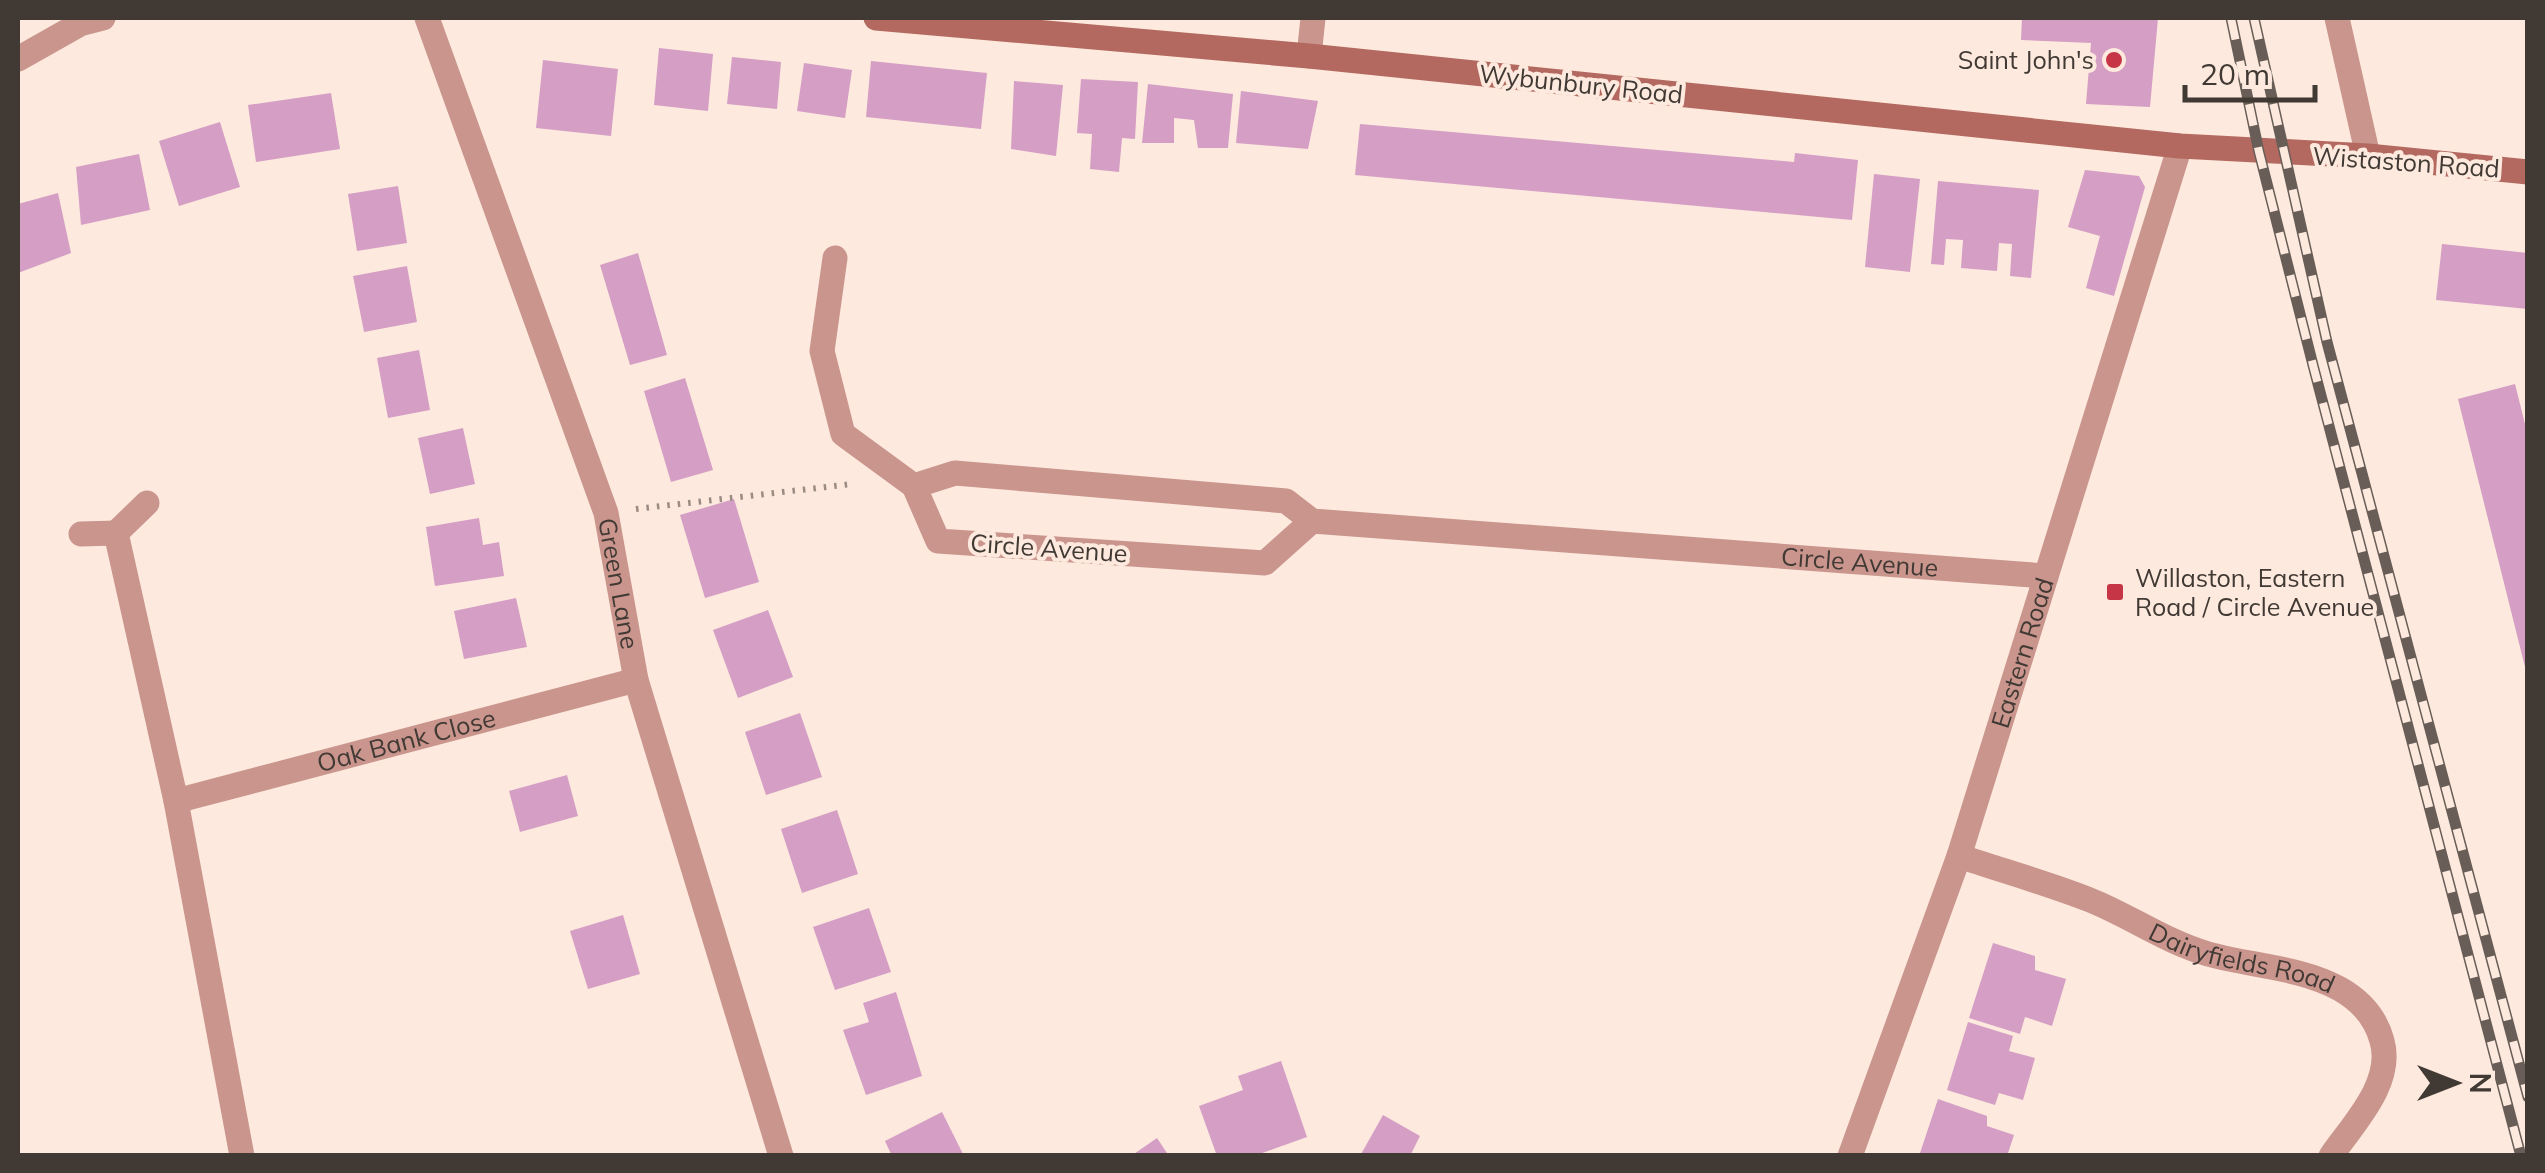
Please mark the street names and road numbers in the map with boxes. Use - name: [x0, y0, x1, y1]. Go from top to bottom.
- street label: Wybunbury Road: [1478, 57, 1685, 110]
- street label: Wistaston Road: [2311, 140, 2501, 184]
- street label: Green Lane: [592, 515, 646, 651]
- street label: Circle Avenue: [969, 527, 1129, 568]
- street label: Circle Avenue: [1780, 540, 1939, 583]
- street label: Eastern Road: [1984, 574, 2060, 732]
- street label: Oak Bank Close: [314, 702, 499, 778]
- street label: Dairyfields Road: [2144, 916, 2340, 999]

